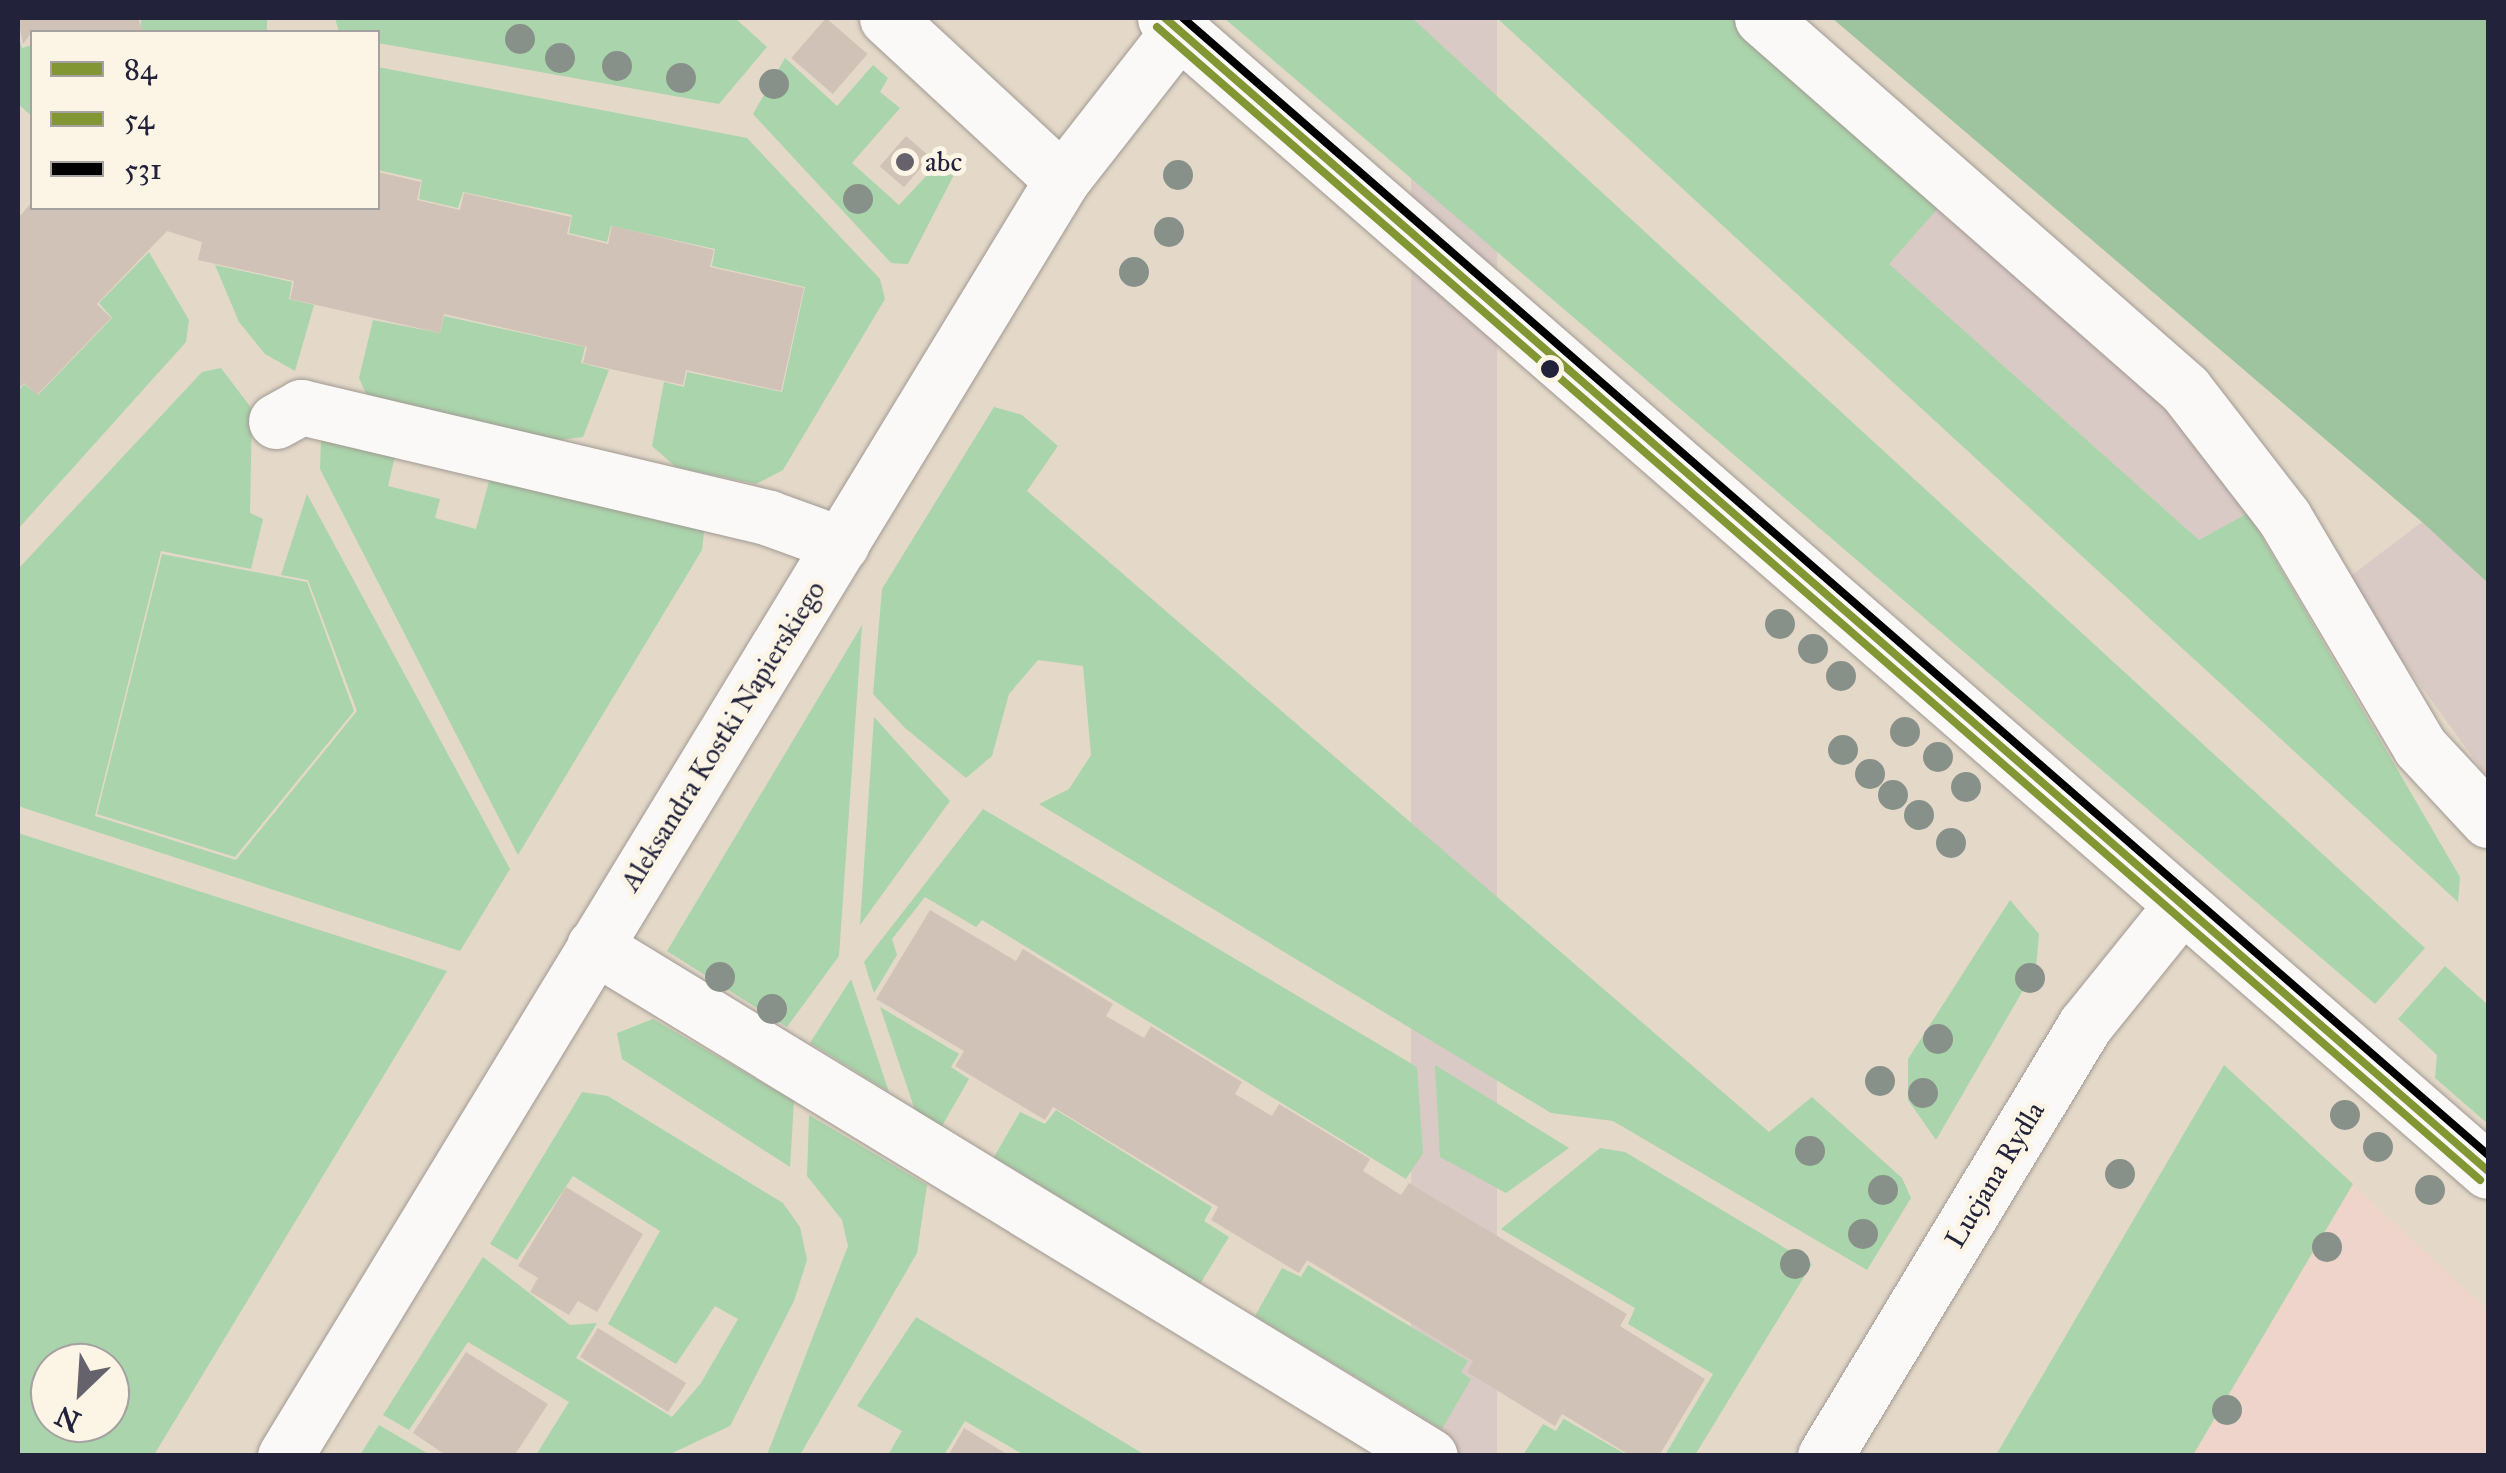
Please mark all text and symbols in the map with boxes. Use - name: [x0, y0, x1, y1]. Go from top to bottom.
- legend: [30, 30, 380, 210]
- text: 84: [124, 51, 157, 87]
- text: 54: [124, 101, 154, 137]
- place label: abc: [925, 145, 962, 179]
- text: 531: [124, 151, 162, 187]
- marker: abc: [894, 151, 916, 173]
- unlabelled marker: [1540, 359, 1560, 379]
- street label: Aleksandra Kostki Napierskiego: [613, 575, 833, 897]
- street label: Lucjana Rydla: [1938, 1096, 2052, 1254]
- north arrow: [30, 1343, 130, 1443]
- text: N: [50, 1398, 86, 1440]

